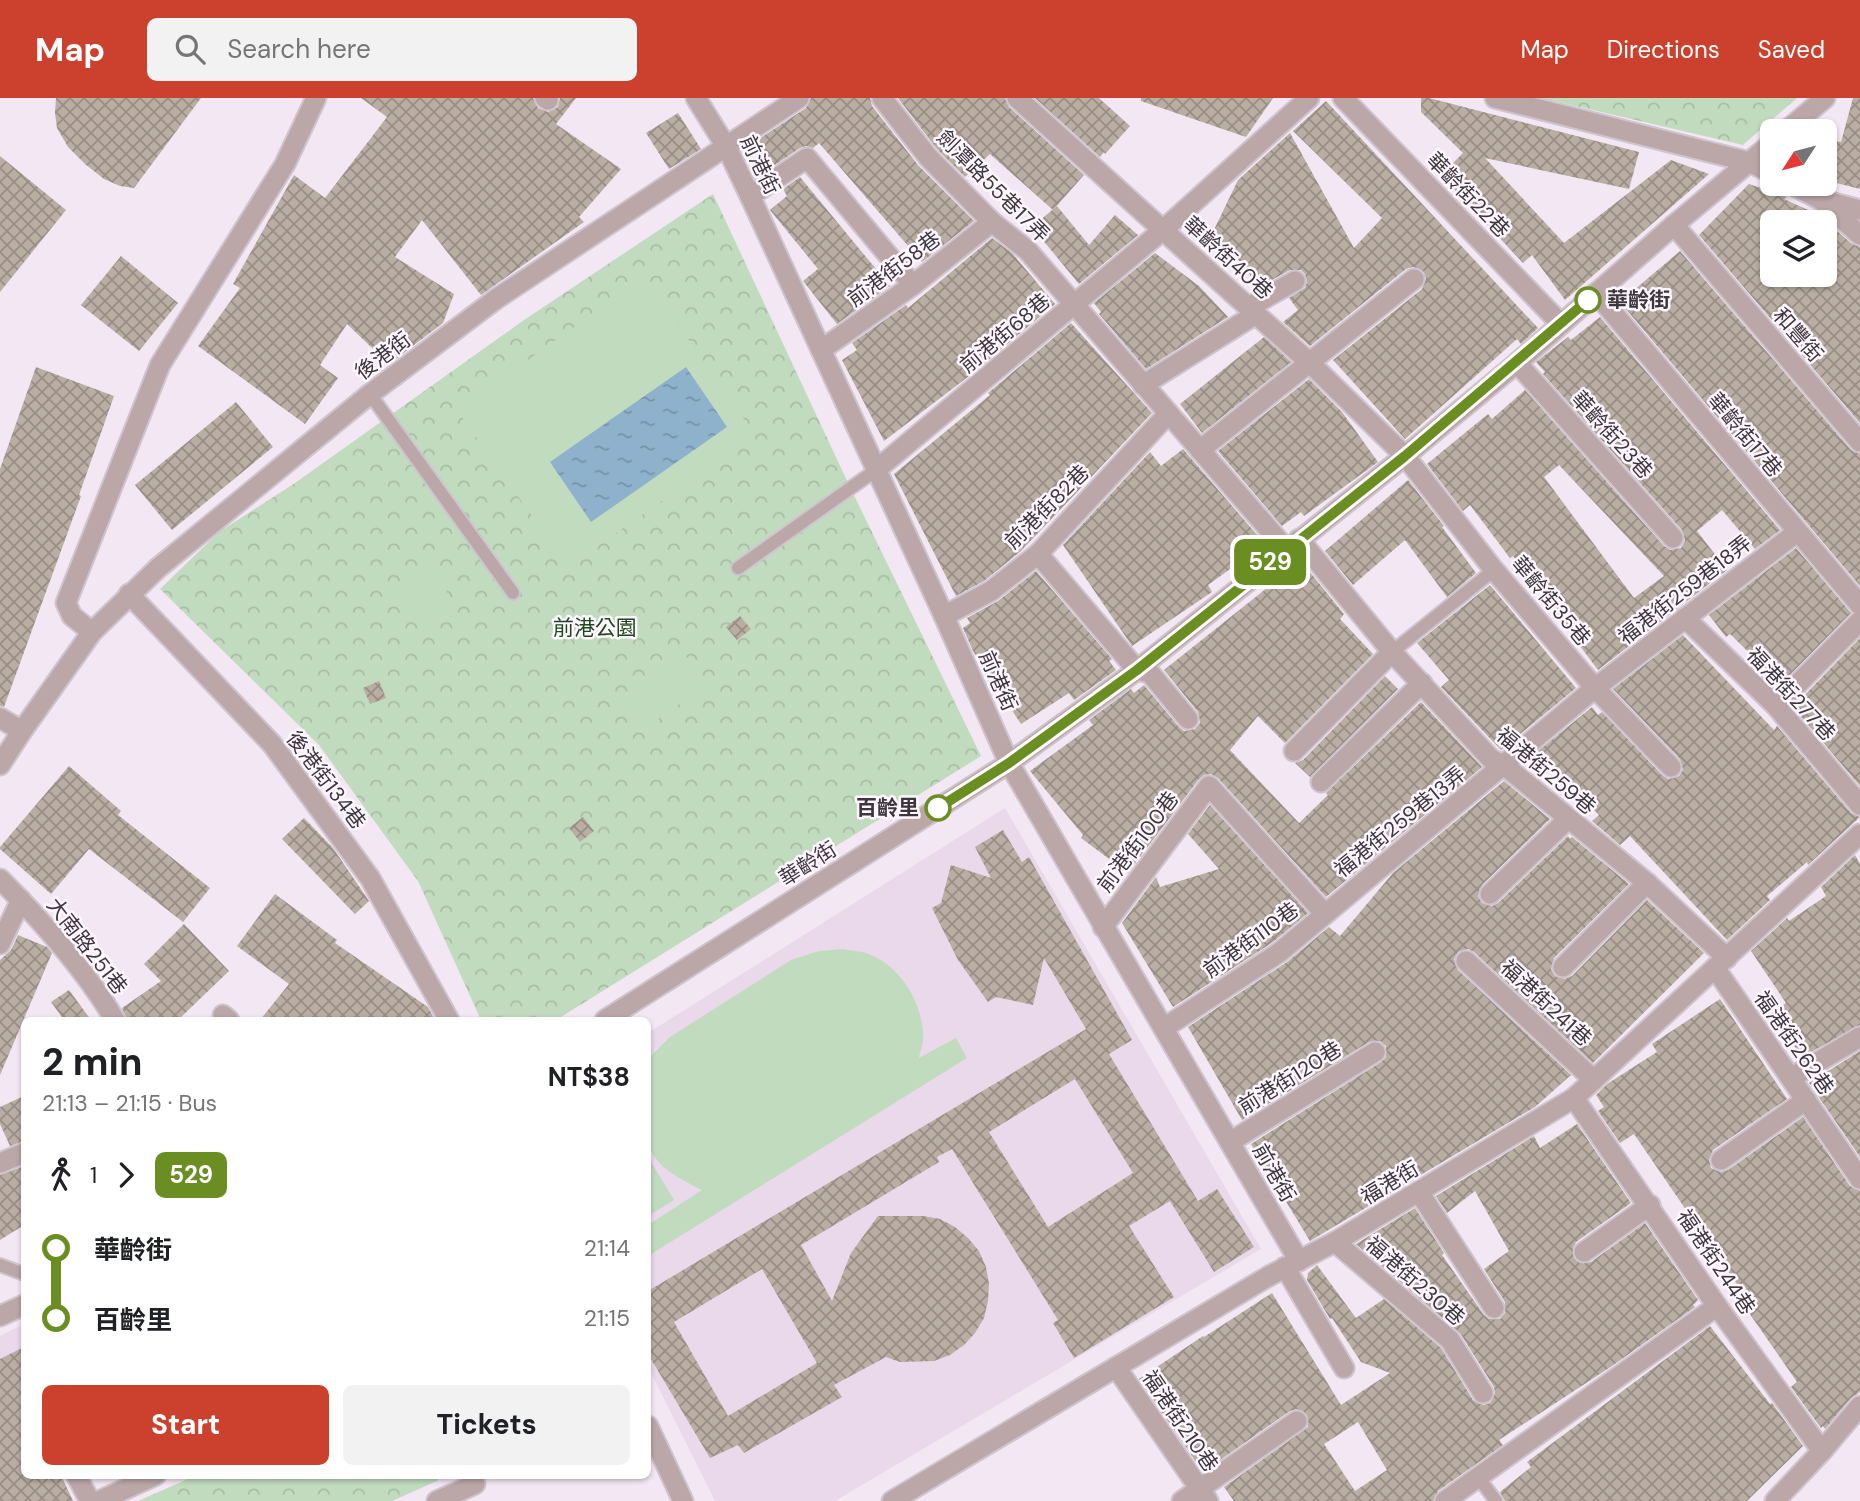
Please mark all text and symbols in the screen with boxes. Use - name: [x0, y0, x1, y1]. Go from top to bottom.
- search box: [147, 18, 637, 81]
- text: Map: [35, 28, 105, 71]
- icon: search: [171, 30, 209, 68]
- text: Search here: [227, 32, 371, 66]
- text: Map: [1521, 34, 1569, 65]
- text: Directions: [1607, 34, 1720, 65]
- text: Saved: [1758, 34, 1825, 65]
- north arrow: [1760, 119, 1838, 196]
- map controls: [1760, 119, 1837, 287]
- street label: 劍潭路55巷17弄: [931, 124, 1055, 248]
- street label: 前港街: [734, 131, 786, 199]
- street label: 華齡街22巷: [1420, 146, 1516, 244]
- street label: 華齡街40巷: [1177, 210, 1279, 306]
- button: layers: [1760, 210, 1837, 287]
- street label: 前港街58巷: [842, 225, 946, 313]
- place label: 華齡街: [1607, 286, 1670, 314]
- street label: 前港街68巷: [954, 287, 1056, 379]
- marker: 華齡街: [1575, 287, 1601, 313]
- street label: 和豐街: [1767, 302, 1829, 368]
- street label: 後港街: [349, 326, 417, 386]
- street label: 華齡街23巷: [1565, 385, 1659, 485]
- street label: 華齡街17巷: [1702, 387, 1788, 483]
- street label: 前港街82巷: [999, 459, 1095, 555]
- street label: 福港街259巷18弄: [1613, 529, 1757, 651]
- line badge: 529: [1230, 539, 1310, 585]
- text: 529: [1248, 546, 1292, 577]
- street label: 華齡街35巷: [1505, 550, 1597, 652]
- park label: 前港公園: [553, 614, 637, 642]
- street label: 福港街277巷: [1740, 641, 1842, 747]
- street label: 前港街: [972, 647, 1024, 715]
- street label: 福港街259巷: [1490, 721, 1602, 821]
- street label: 後港街134巷: [280, 725, 372, 835]
- street label: 福港街259巷13弄: [1328, 760, 1472, 884]
- street label: 前港街100巷: [1091, 786, 1185, 898]
- place label: 百齡里: [856, 794, 919, 822]
- marker: 百齡里: [925, 795, 951, 821]
- street label: 華齡街: [774, 835, 842, 893]
- street label: 大南路251巷: [40, 892, 134, 1000]
- street label: 前港街110巷: [1198, 896, 1304, 984]
- street label: 福港街241巷: [1494, 954, 1598, 1052]
- street label: 福港街262巷: [1748, 985, 1840, 1101]
- street label: 前港街120巷: [1233, 1035, 1347, 1121]
- text: 2 min: [42, 1037, 142, 1087]
- text: NT$38: [548, 1060, 630, 1094]
- text: 21:13 – 21:15 · Bus: [42, 1088, 217, 1118]
- street label: 前港街: [1246, 1139, 1302, 1207]
- street label: 福港街: [1356, 1155, 1424, 1211]
- icon: walk: [42, 1156, 80, 1194]
- icon: forward: [107, 1156, 145, 1194]
- text: 529: [169, 1159, 213, 1190]
- text: 1: [90, 1160, 97, 1190]
- street label: 福港街244巷: [1670, 1204, 1762, 1320]
- street label: 福港街230巷: [1359, 1230, 1471, 1332]
- text: 華齡街: [94, 1233, 172, 1267]
- text: 21:14: [584, 1233, 630, 1263]
- text: 百齡里: [94, 1303, 172, 1337]
- text: 21:15: [584, 1303, 630, 1333]
- street label: 福港街210巷: [1136, 1365, 1224, 1477]
- button: Start: [42, 1385, 329, 1465]
- button: Tickets: [343, 1385, 630, 1465]

